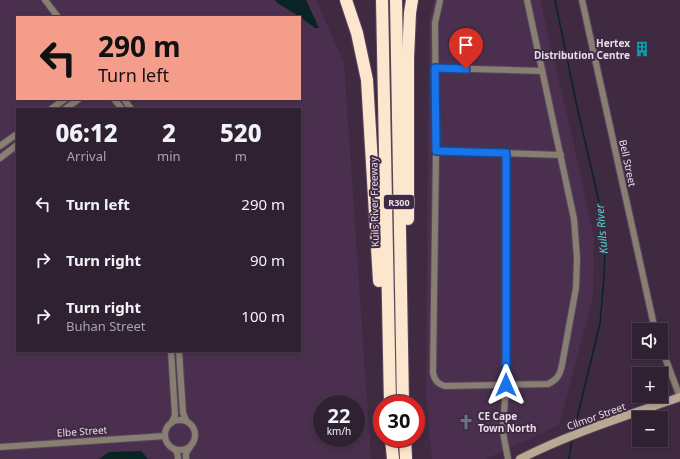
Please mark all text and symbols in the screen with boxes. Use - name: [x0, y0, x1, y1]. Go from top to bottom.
- text: 290 m: [98, 27, 181, 65]
- pin: [449, 28, 483, 69]
- icon: left: [32, 32, 84, 84]
- icon: arrive: [455, 34, 477, 56]
- place label: Hertex Distribution Centre: [534, 36, 630, 62]
- building icon: Hertex Distribution Centre: [633, 40, 651, 58]
- text: Turn left: [98, 63, 169, 87]
- text: 06:12: [55, 116, 118, 149]
- text: 2: [162, 116, 176, 149]
- text: 520: [220, 116, 262, 149]
- street label: Bell Street: [616, 138, 640, 188]
- text: Arrival: [67, 147, 106, 165]
- text: min: [157, 147, 181, 165]
- text: m: [235, 147, 247, 165]
- street label: Kuils River Freeway: [366, 156, 382, 247]
- icon: left: [32, 193, 54, 215]
- text: Turn left: [66, 194, 130, 214]
- text: 290 m: [241, 194, 285, 214]
- road number: R300: [384, 195, 414, 209]
- water label: Kuils River: [591, 203, 611, 255]
- icon: right: [32, 249, 54, 271]
- text: Turn right: [66, 250, 141, 270]
- text: 90 m: [250, 250, 285, 270]
- text: Turn right: [66, 297, 141, 317]
- icon: right: [32, 305, 54, 327]
- text: 100 m: [241, 306, 285, 326]
- text: Buhan Street: [66, 317, 146, 335]
- map controls: [632, 323, 668, 447]
- button: sound: [632, 323, 668, 359]
- position arrow: [485, 364, 527, 406]
- button: +: [632, 367, 668, 403]
- speed limit sign: 30: [373, 395, 425, 447]
- street label: Cilmor Street: [565, 399, 628, 433]
- text: 22: [328, 402, 350, 429]
- place label: CE Cape Town North: [478, 409, 536, 435]
- button: −: [632, 411, 668, 447]
- church icon: CE Cape Town North: [457, 413, 475, 431]
- street label: Elbe Street: [56, 422, 108, 440]
- text: km/h: [327, 424, 351, 438]

